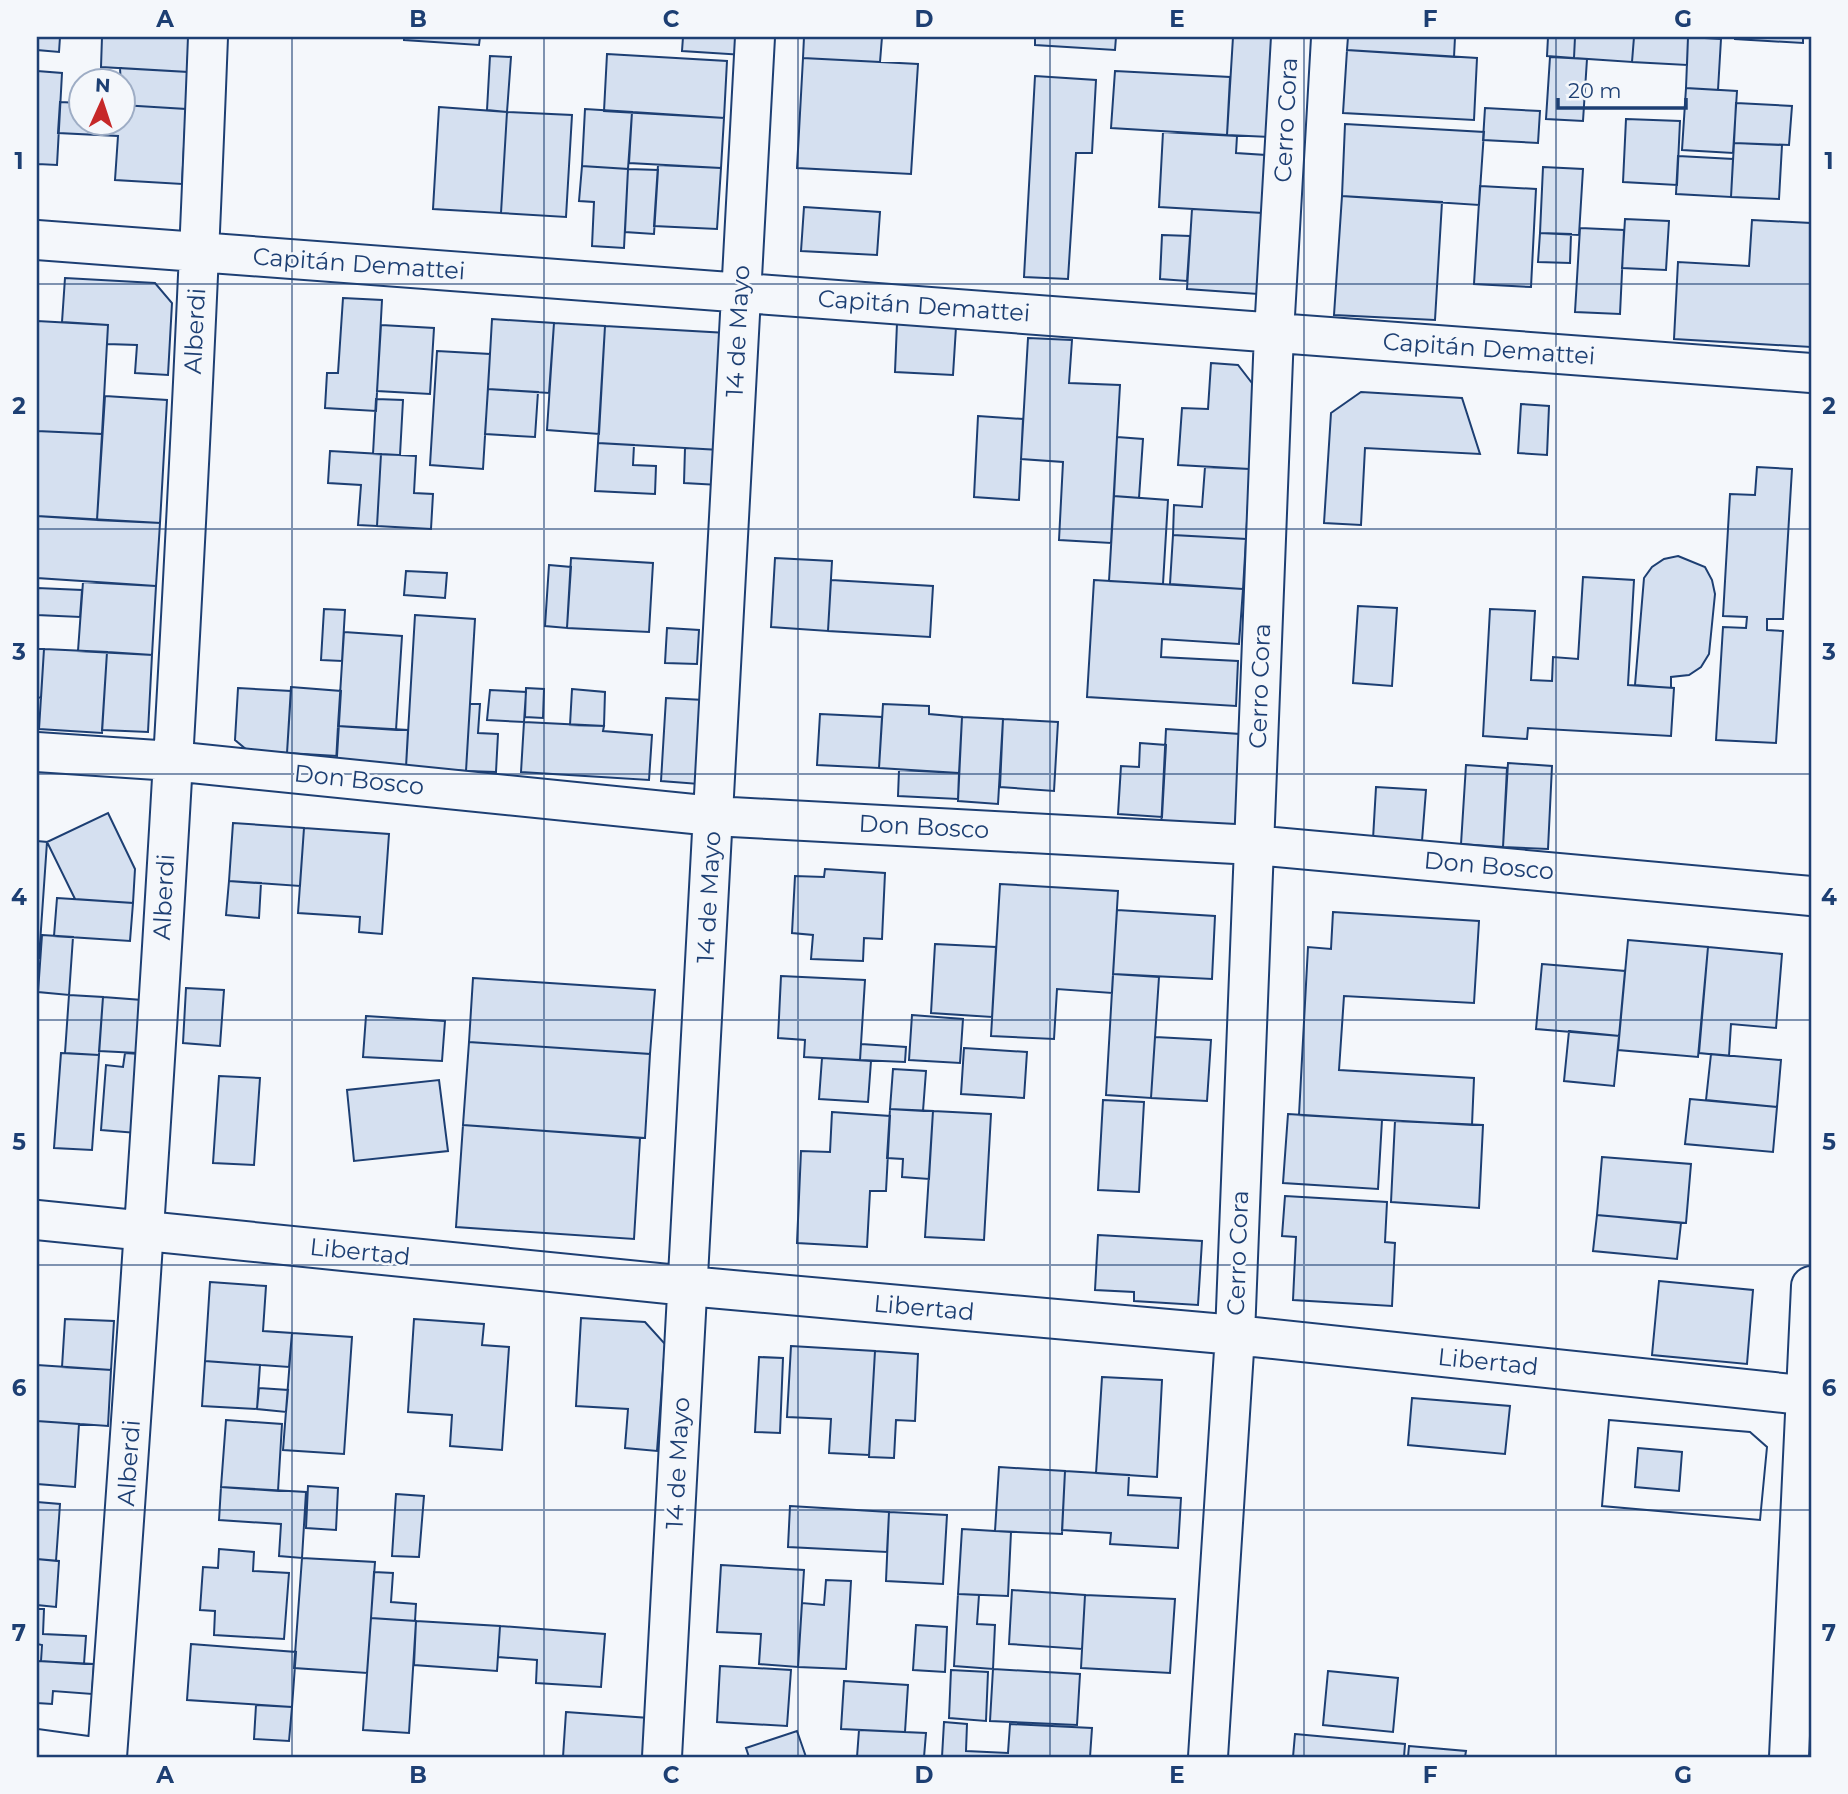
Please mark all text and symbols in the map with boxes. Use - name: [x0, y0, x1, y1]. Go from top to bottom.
- text: A: [155, 5, 174, 33]
- text: B: [409, 5, 427, 33]
- text: C: [663, 5, 680, 33]
- text: D: [915, 5, 934, 33]
- text: E: [1169, 5, 1185, 33]
- text: F: [1423, 5, 1438, 33]
- text: G: [1674, 5, 1692, 33]
- street label: Cerro Cora: [1268, 57, 1303, 183]
- north arrow: [66, 66, 136, 136]
- scale bar: [1558, 66, 1685, 110]
- text: N: [95, 74, 111, 97]
- text: 20 m: [1568, 78, 1622, 103]
- text: 1: [14, 147, 24, 175]
- text: 1: [1824, 147, 1834, 175]
- street label: Capitán Demattei: [252, 242, 466, 285]
- street label: 14 de Mayo: [720, 264, 755, 398]
- street label: Capitán Demattei: [817, 284, 1031, 327]
- street label: Alberdi: [178, 287, 211, 375]
- street label: Capitán Demattei: [1382, 327, 1596, 370]
- text: 2: [12, 392, 26, 420]
- text: 2: [1822, 392, 1836, 420]
- street label: Cerro Cora: [1243, 623, 1276, 749]
- text: 3: [11, 638, 26, 666]
- text: 3: [1821, 638, 1836, 666]
- street label: Don Bosco: [293, 758, 426, 801]
- street label: Don Bosco: [858, 809, 990, 844]
- street label: 14 de Mayo: [691, 830, 726, 964]
- street label: Don Bosco: [1423, 845, 1555, 886]
- street label: Alberdi: [147, 853, 180, 941]
- text: 4: [11, 883, 27, 911]
- text: 4: [1821, 883, 1837, 911]
- text: 5: [12, 1128, 26, 1156]
- text: 5: [1822, 1128, 1836, 1156]
- street label: Cerro Cora: [1221, 1190, 1254, 1316]
- street label: Libertad: [308, 1232, 412, 1271]
- street label: Libertad: [872, 1289, 976, 1326]
- street label: Libertad: [1436, 1342, 1540, 1381]
- text: 6: [12, 1374, 27, 1402]
- text: 6: [1822, 1374, 1837, 1402]
- street label: 14 de Mayo: [660, 1396, 695, 1530]
- street label: Alberdi: [111, 1419, 146, 1507]
- text: 7: [12, 1619, 26, 1647]
- text: 7: [1822, 1619, 1836, 1647]
- text: A: [155, 1761, 174, 1789]
- text: B: [409, 1761, 427, 1789]
- text: C: [663, 1761, 680, 1789]
- text: D: [915, 1761, 934, 1789]
- text: E: [1169, 1761, 1185, 1789]
- text: F: [1423, 1761, 1438, 1789]
- text: G: [1674, 1761, 1692, 1789]

